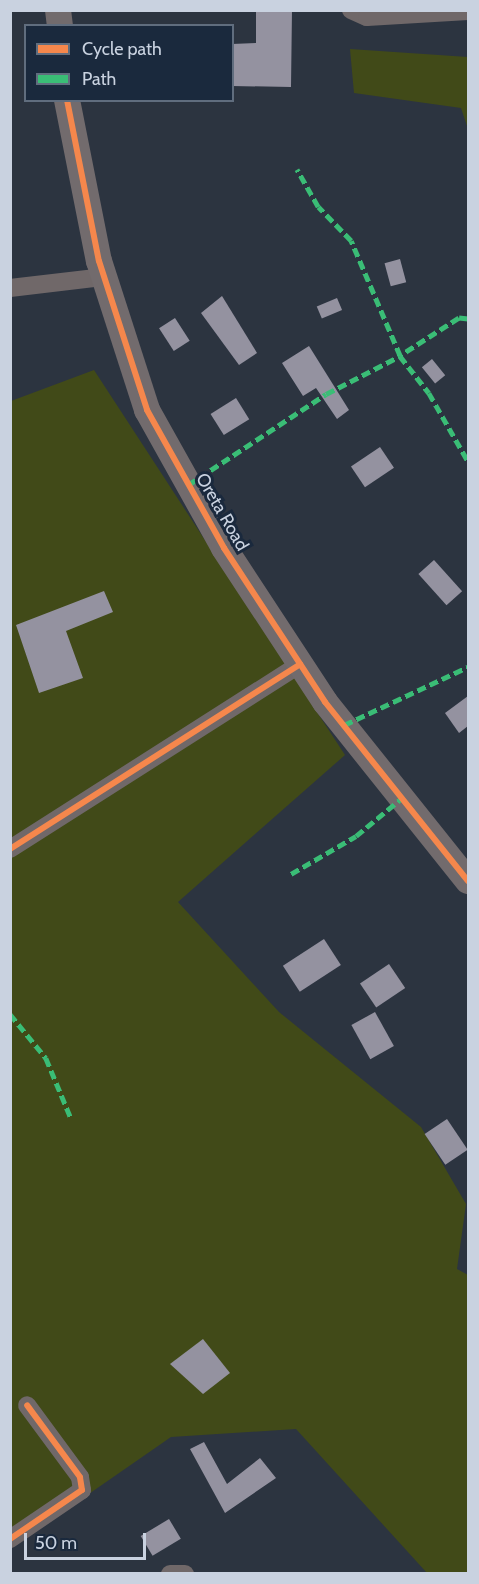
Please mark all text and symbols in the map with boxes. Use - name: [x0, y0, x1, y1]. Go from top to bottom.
- legend: [24, 24, 234, 102]
- text: Cycle path: [82, 38, 162, 60]
- text: Path: [82, 68, 116, 90]
- street label: Oreta Road: [191, 469, 253, 555]
- scale bar: [27, 1521, 148, 1559]
- text: 50 m: [35, 1532, 77, 1554]

